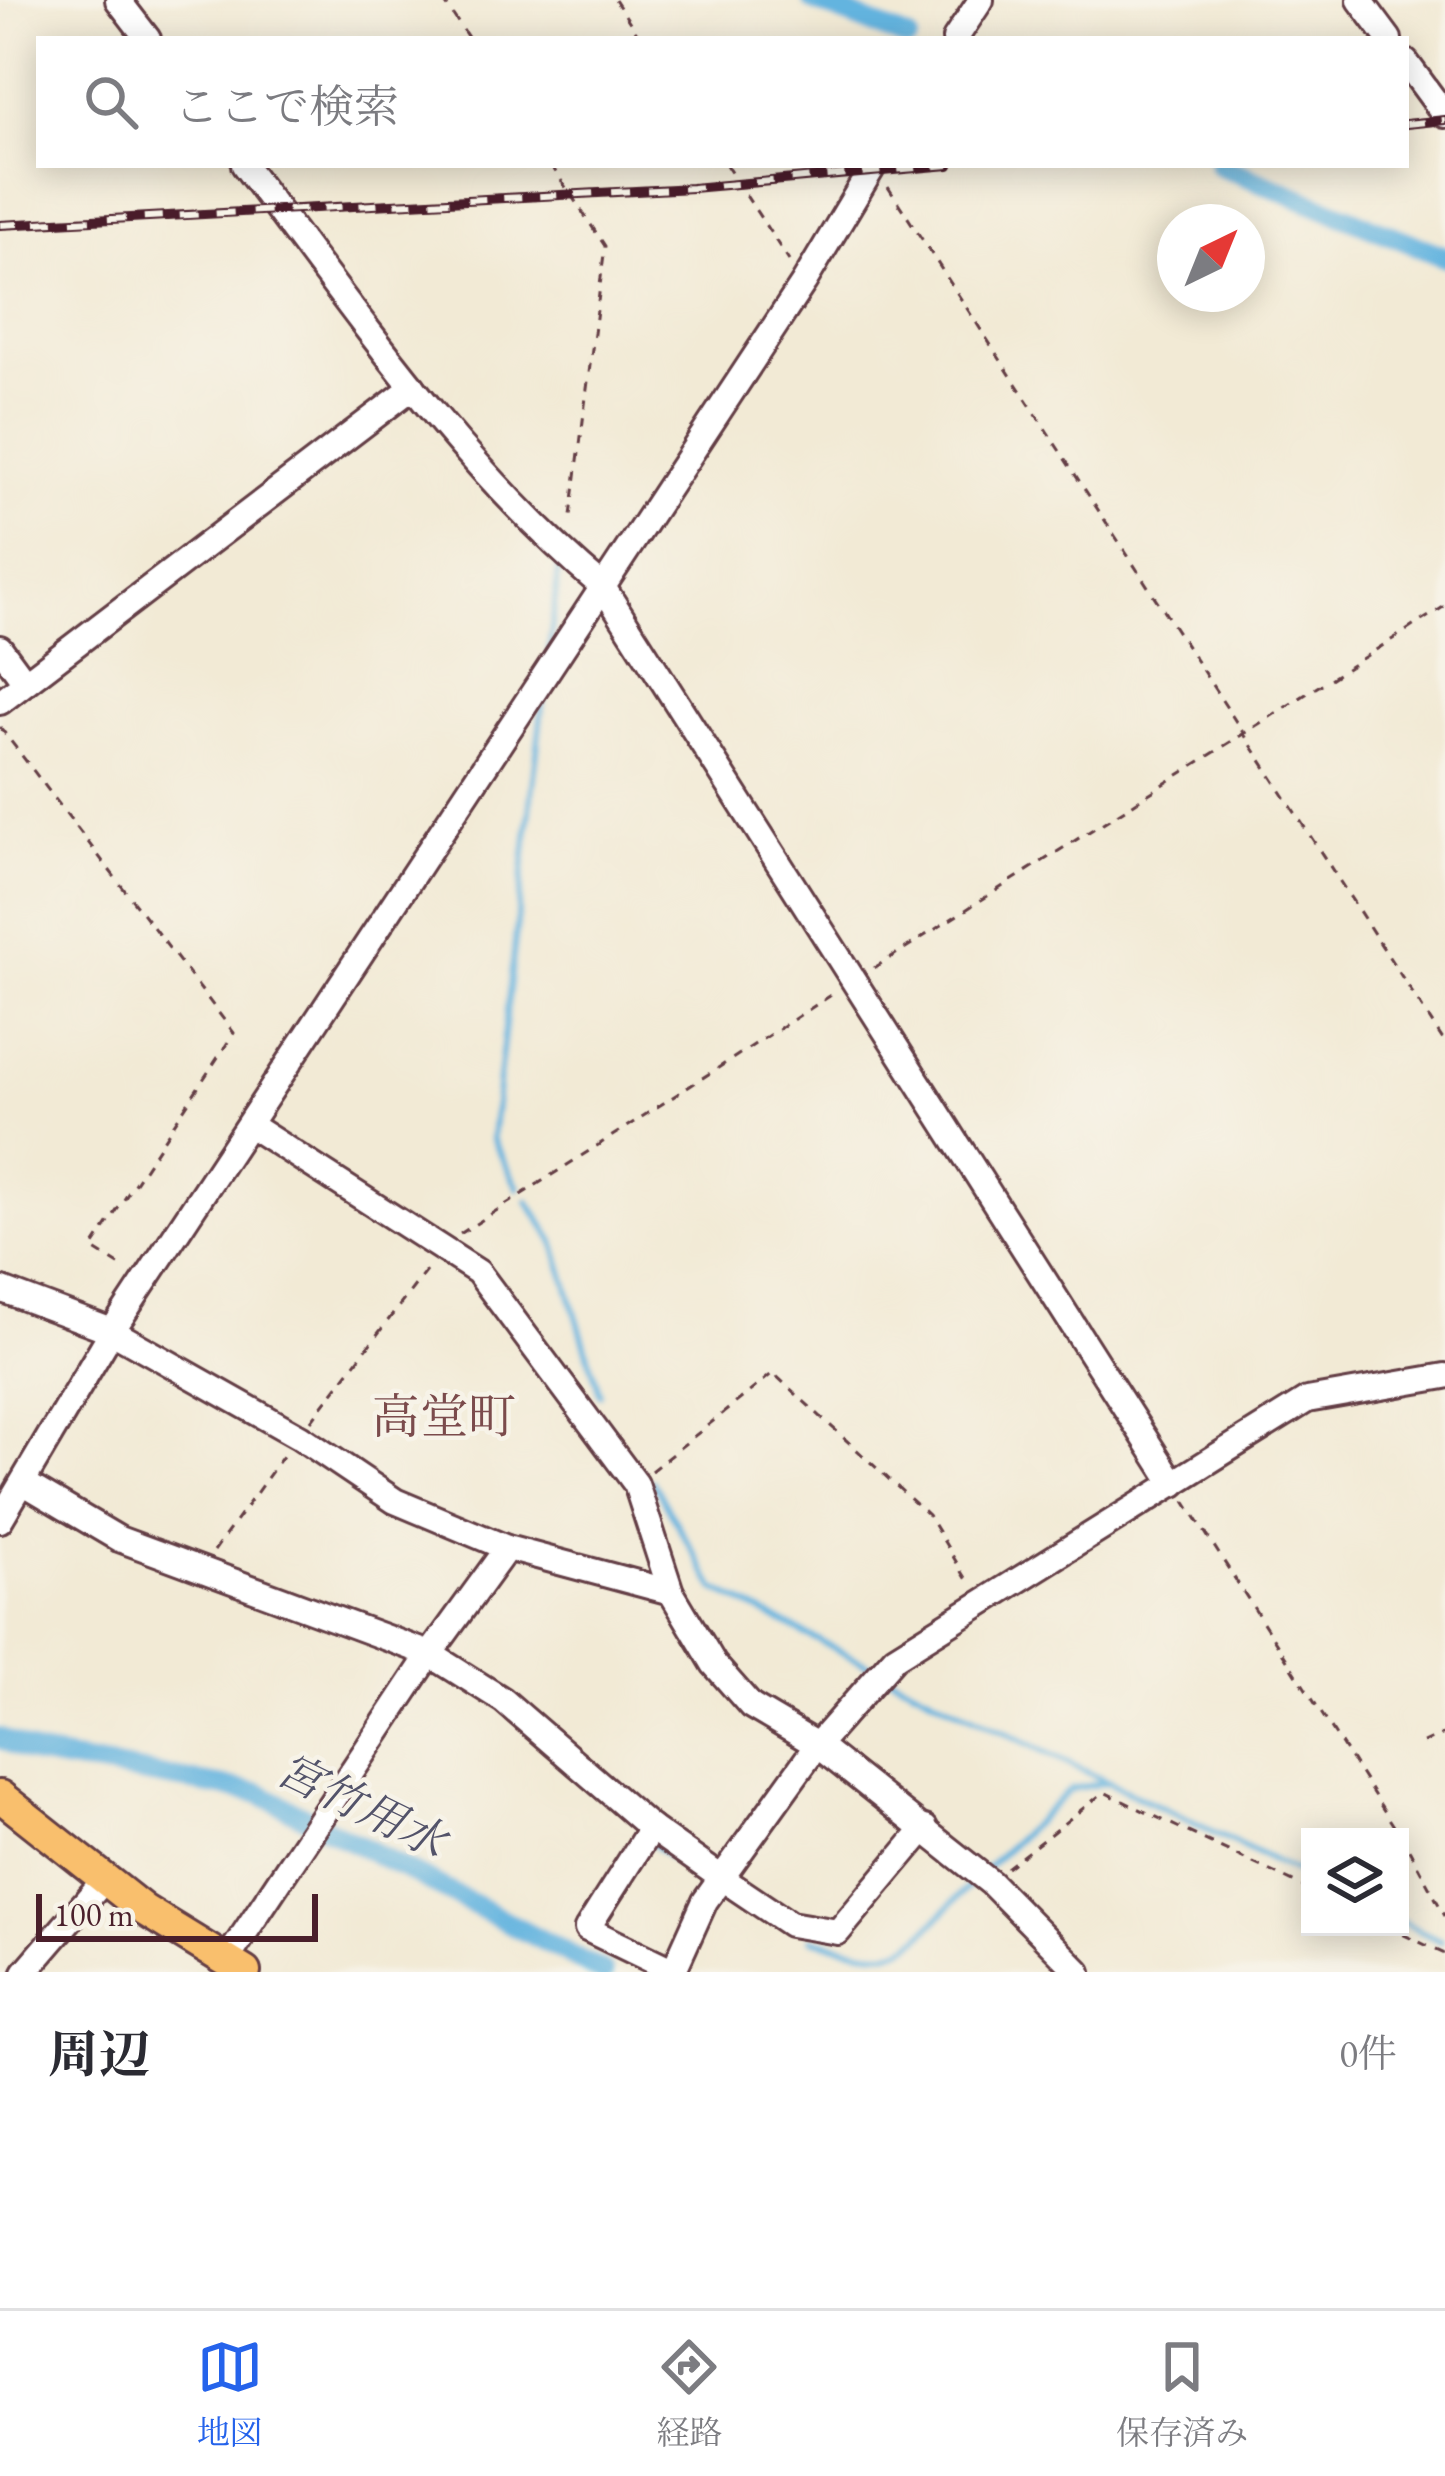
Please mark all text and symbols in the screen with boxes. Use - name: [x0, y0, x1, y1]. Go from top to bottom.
- search box: [36, 36, 1409, 168]
- icon: search: [78, 69, 144, 135]
- text: ここで検索: [174, 77, 399, 135]
- north arrow: [1157, 204, 1265, 312]
- district label: 高堂町: [372, 1385, 516, 1447]
- water label: 宮竹用水: [268, 1739, 459, 1872]
- map controls: [1301, 1828, 1409, 1936]
- button: layers: [1301, 1828, 1409, 1936]
- scale bar: [36, 1888, 318, 1941]
- text: 100 m: [54, 1893, 134, 1936]
- text: 周辺: [48, 2021, 150, 2087]
- text: 0件: [1339, 2028, 1397, 2079]
- tab: 地図: [197, 2334, 263, 2454]
- tab: 経路: [656, 2334, 722, 2454]
- tab: 保存済み: [1116, 2334, 1248, 2454]

